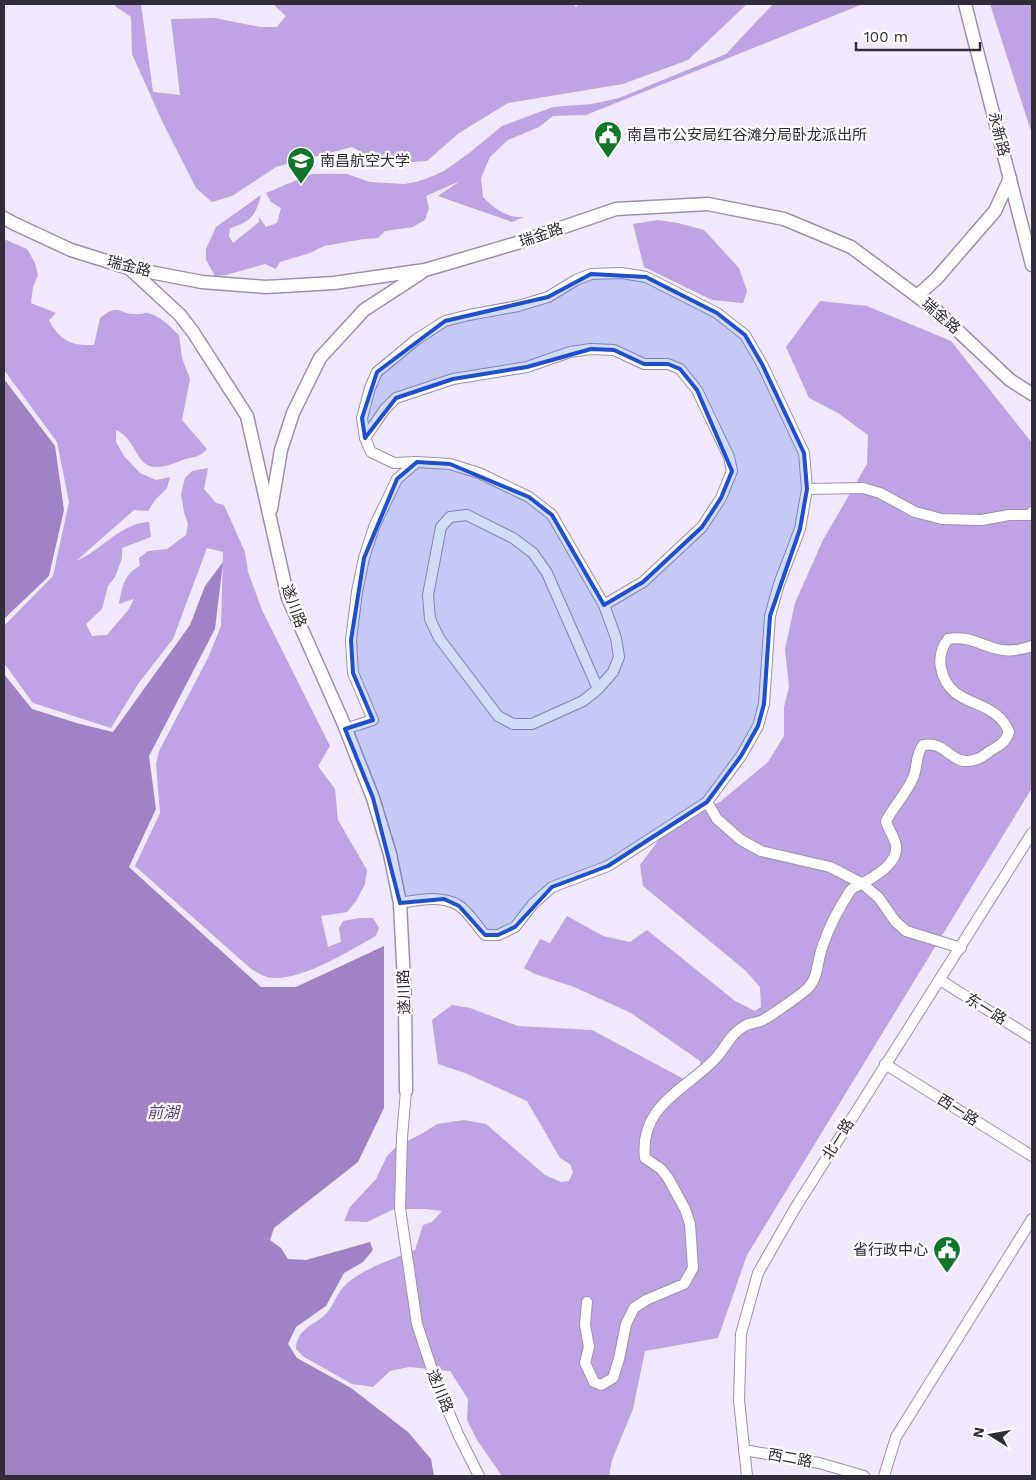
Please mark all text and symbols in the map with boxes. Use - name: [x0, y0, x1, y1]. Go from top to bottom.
- scale bar: [856, 20, 980, 52]
- text: 100 m: [864, 28, 908, 46]
- street label: 永新路: [985, 110, 1013, 158]
- public building icon: 南昌市公安局红谷滩分局卧龙派出所: [593, 120, 623, 159]
- place label: 南昌市公安局红谷滩分局卧龙派出所: [627, 126, 867, 144]
- school or university icon: 南昌航空大学: [286, 146, 316, 185]
- place label: 南昌航空大学: [320, 152, 410, 170]
- street label: 瑞金路: [517, 219, 565, 251]
- street label: 瑞金路: [105, 252, 153, 280]
- street label: 瑞金路: [918, 294, 964, 338]
- street label: 遂川路: [278, 582, 310, 630]
- street label: 遂川路: [394, 969, 414, 1015]
- street label: 东一路: [962, 989, 1010, 1029]
- street label: 西一路: [934, 1090, 982, 1130]
- water label: 前湖: [147, 1103, 182, 1122]
- street label: 北一路: [818, 1115, 858, 1163]
- public building icon: 省行政中心: [932, 1235, 962, 1274]
- place label: 省行政中心: [853, 1241, 928, 1259]
- street label: 遂川路: [423, 1367, 457, 1415]
- north arrow: [966, 1410, 1016, 1460]
- text: N: [969, 1426, 987, 1439]
- street label: 西二路: [766, 1445, 814, 1471]

